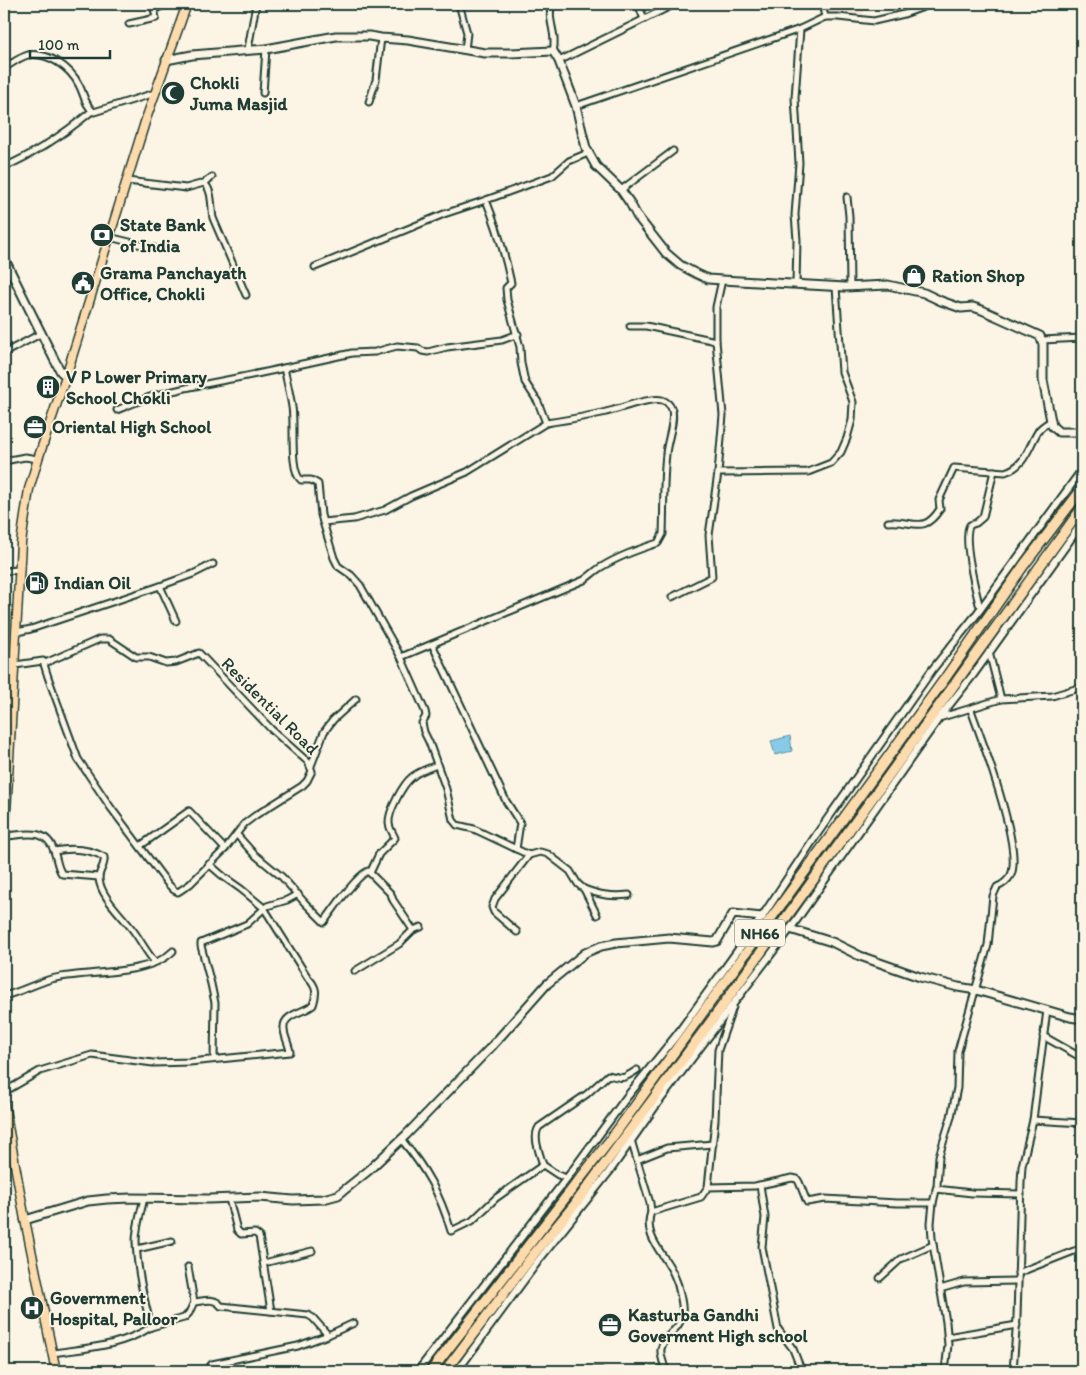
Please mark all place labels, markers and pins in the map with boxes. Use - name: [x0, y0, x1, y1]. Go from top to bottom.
- place label: Chokli Juma Masjid: [189, 72, 289, 115]
- mosque icon: Chokli Juma Masjid: [160, 80, 186, 106]
- place label: State Bank of India: [120, 214, 207, 257]
- bank icon: State Bank of India: [89, 222, 115, 248]
- place label: Grama Panchayath Office, Chokli: [100, 262, 247, 305]
- shop icon: Ration Shop: [901, 263, 927, 289]
- place label: Ration Shop: [932, 265, 1025, 287]
- public building icon: Grama Panchayath Office, Chokli: [70, 270, 96, 296]
- place label: V P Lower Primary School Chokli: [66, 366, 207, 409]
- building icon: V P Lower Primary School Chokli: [35, 374, 61, 400]
- office icon: Oriental High School: [22, 414, 48, 440]
- place label: Oriental High School: [52, 416, 212, 438]
- fuel station icon: Indian Oil: [24, 570, 50, 596]
- place label: Indian Oil: [54, 572, 132, 594]
- place label: Government Hospital, Palloor: [50, 1287, 178, 1330]
- hospital icon: Government Hospital, Palloor: [19, 1295, 45, 1321]
- place label: Kasturba Gandhi Goverment High school: [628, 1304, 809, 1347]
- office icon: Kasturba Gandhi Goverment High school: [597, 1312, 623, 1338]

